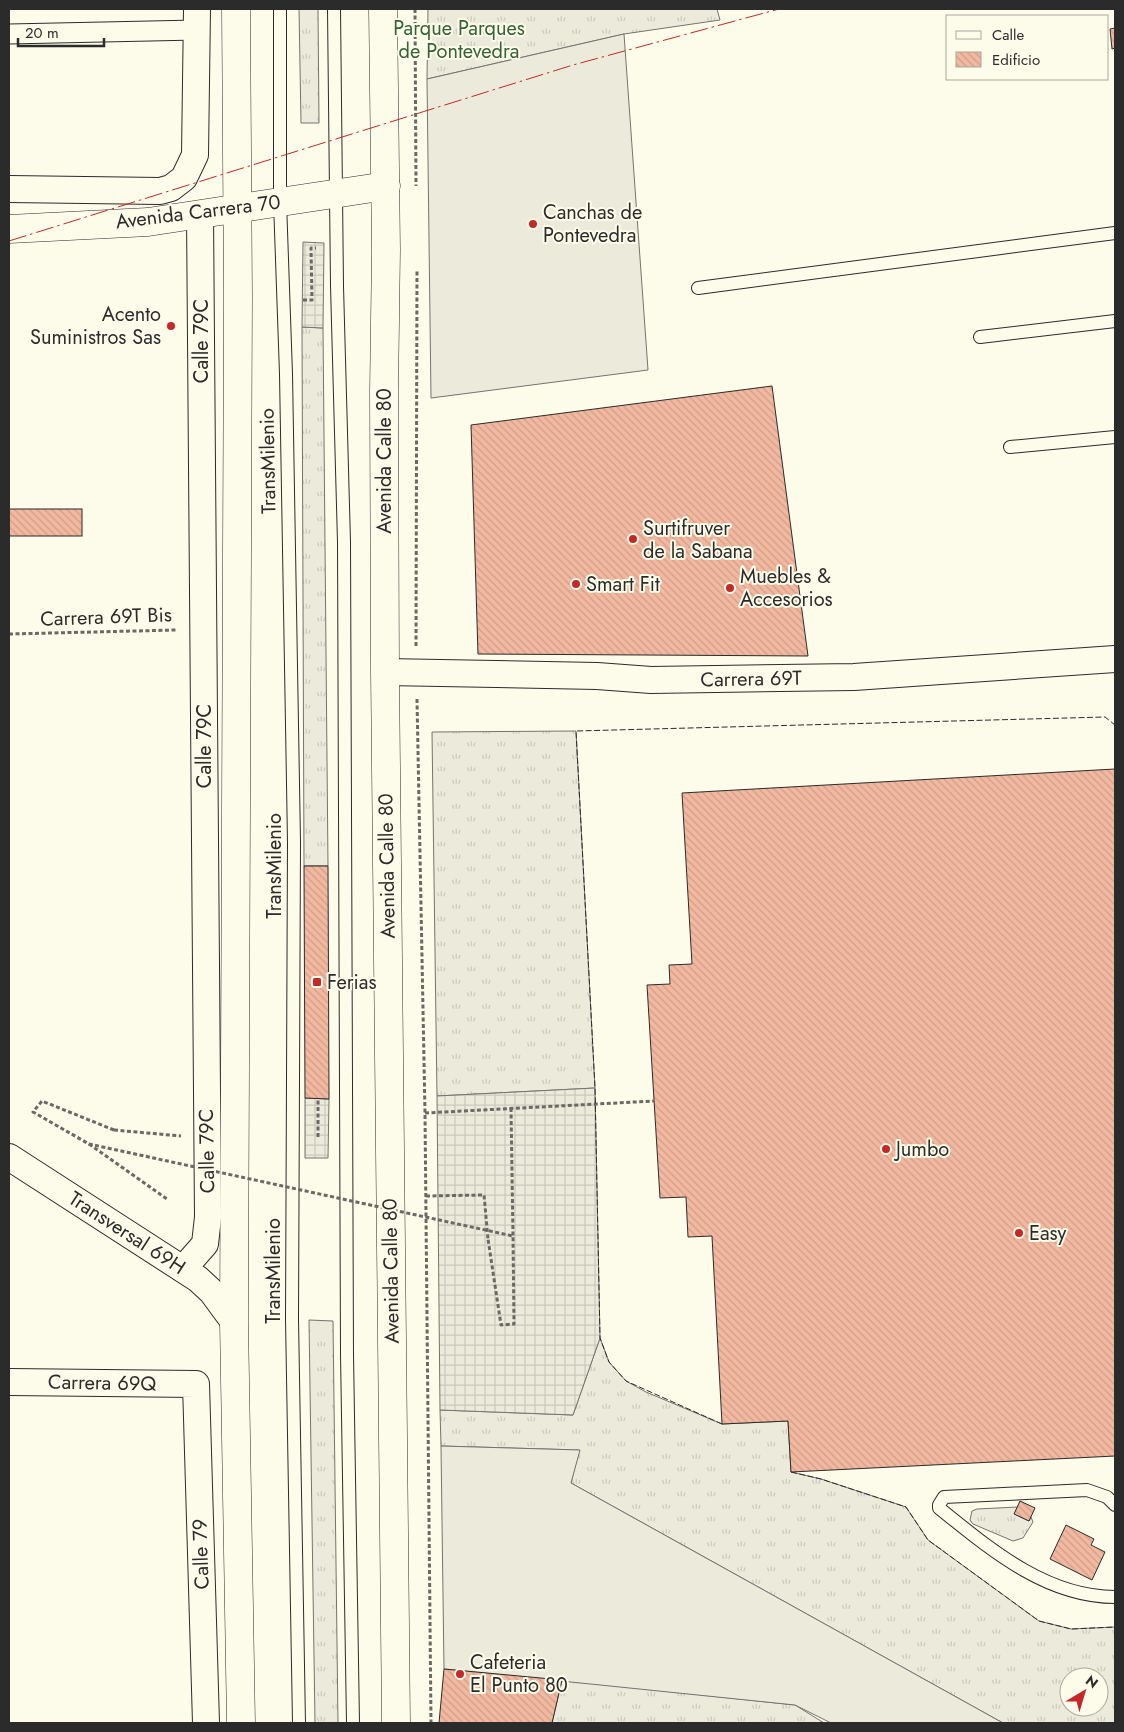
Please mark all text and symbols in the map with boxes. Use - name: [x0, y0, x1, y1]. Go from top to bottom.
- park label: Parque Parques de Pontevedra: [393, 14, 525, 66]
- scale bar: [18, 15, 104, 47]
- legend: [946, 15, 1109, 80]
- text: 20 m: [25, 22, 59, 44]
- text: Calle: [992, 24, 1024, 46]
- text: Edificio: [992, 49, 1040, 71]
- street label: Avenida Carrera 70: [114, 188, 282, 236]
- place label: Canchas de Pontevedra: [543, 198, 642, 250]
- marker: Canchas de Pontevedra: [527, 218, 539, 230]
- street label: Calle 79C: [187, 299, 216, 383]
- place label: Acento Suministros Sas: [30, 300, 161, 352]
- marker: Acento Suministros Sas: [165, 320, 177, 332]
- street label: Avenida Calle 80: [370, 388, 399, 534]
- street label: TransMilenio: [253, 408, 283, 514]
- place label: Surtifruver de la Sabana: [643, 514, 753, 566]
- marker: Surtifruver de la Sabana: [627, 533, 639, 545]
- place label: Muebles & Accesorios: [740, 562, 833, 614]
- place label: Smart Fit: [586, 570, 660, 599]
- marker: Smart Fit: [570, 578, 582, 590]
- marker: Muebles & Accesorios: [724, 582, 736, 594]
- street label: Carrera 69T Bis: [40, 600, 172, 634]
- street label: Carrera 69T: [700, 664, 803, 694]
- street label: Calle 79C: [190, 704, 219, 788]
- street label: Avenida Calle 80: [371, 793, 403, 939]
- street label: TransMilenio: [260, 813, 289, 919]
- place label: Ferias: [327, 968, 376, 997]
- marker: Ferias: [311, 976, 323, 988]
- street label: Calle 79C: [192, 1108, 222, 1194]
- place label: Jumbo: [893, 1135, 949, 1164]
- marker: Jumbo: [880, 1143, 892, 1155]
- street label: Transversal 69H: [63, 1184, 191, 1282]
- street label: Avenida Calle 80: [375, 1198, 407, 1344]
- street label: TransMilenio: [259, 1218, 288, 1324]
- place label: Easy: [1029, 1219, 1067, 1248]
- marker: Easy: [1013, 1227, 1025, 1239]
- street label: Carrera 69Q: [48, 1368, 157, 1398]
- street label: Calle 79: [185, 1518, 217, 1590]
- place label: Cafeteria El Punto 80: [470, 1648, 568, 1700]
- north arrow: [1059, 1667, 1109, 1717]
- marker: Cafeteria El Punto 80: [454, 1668, 466, 1680]
- text: N: [1081, 1670, 1103, 1693]

